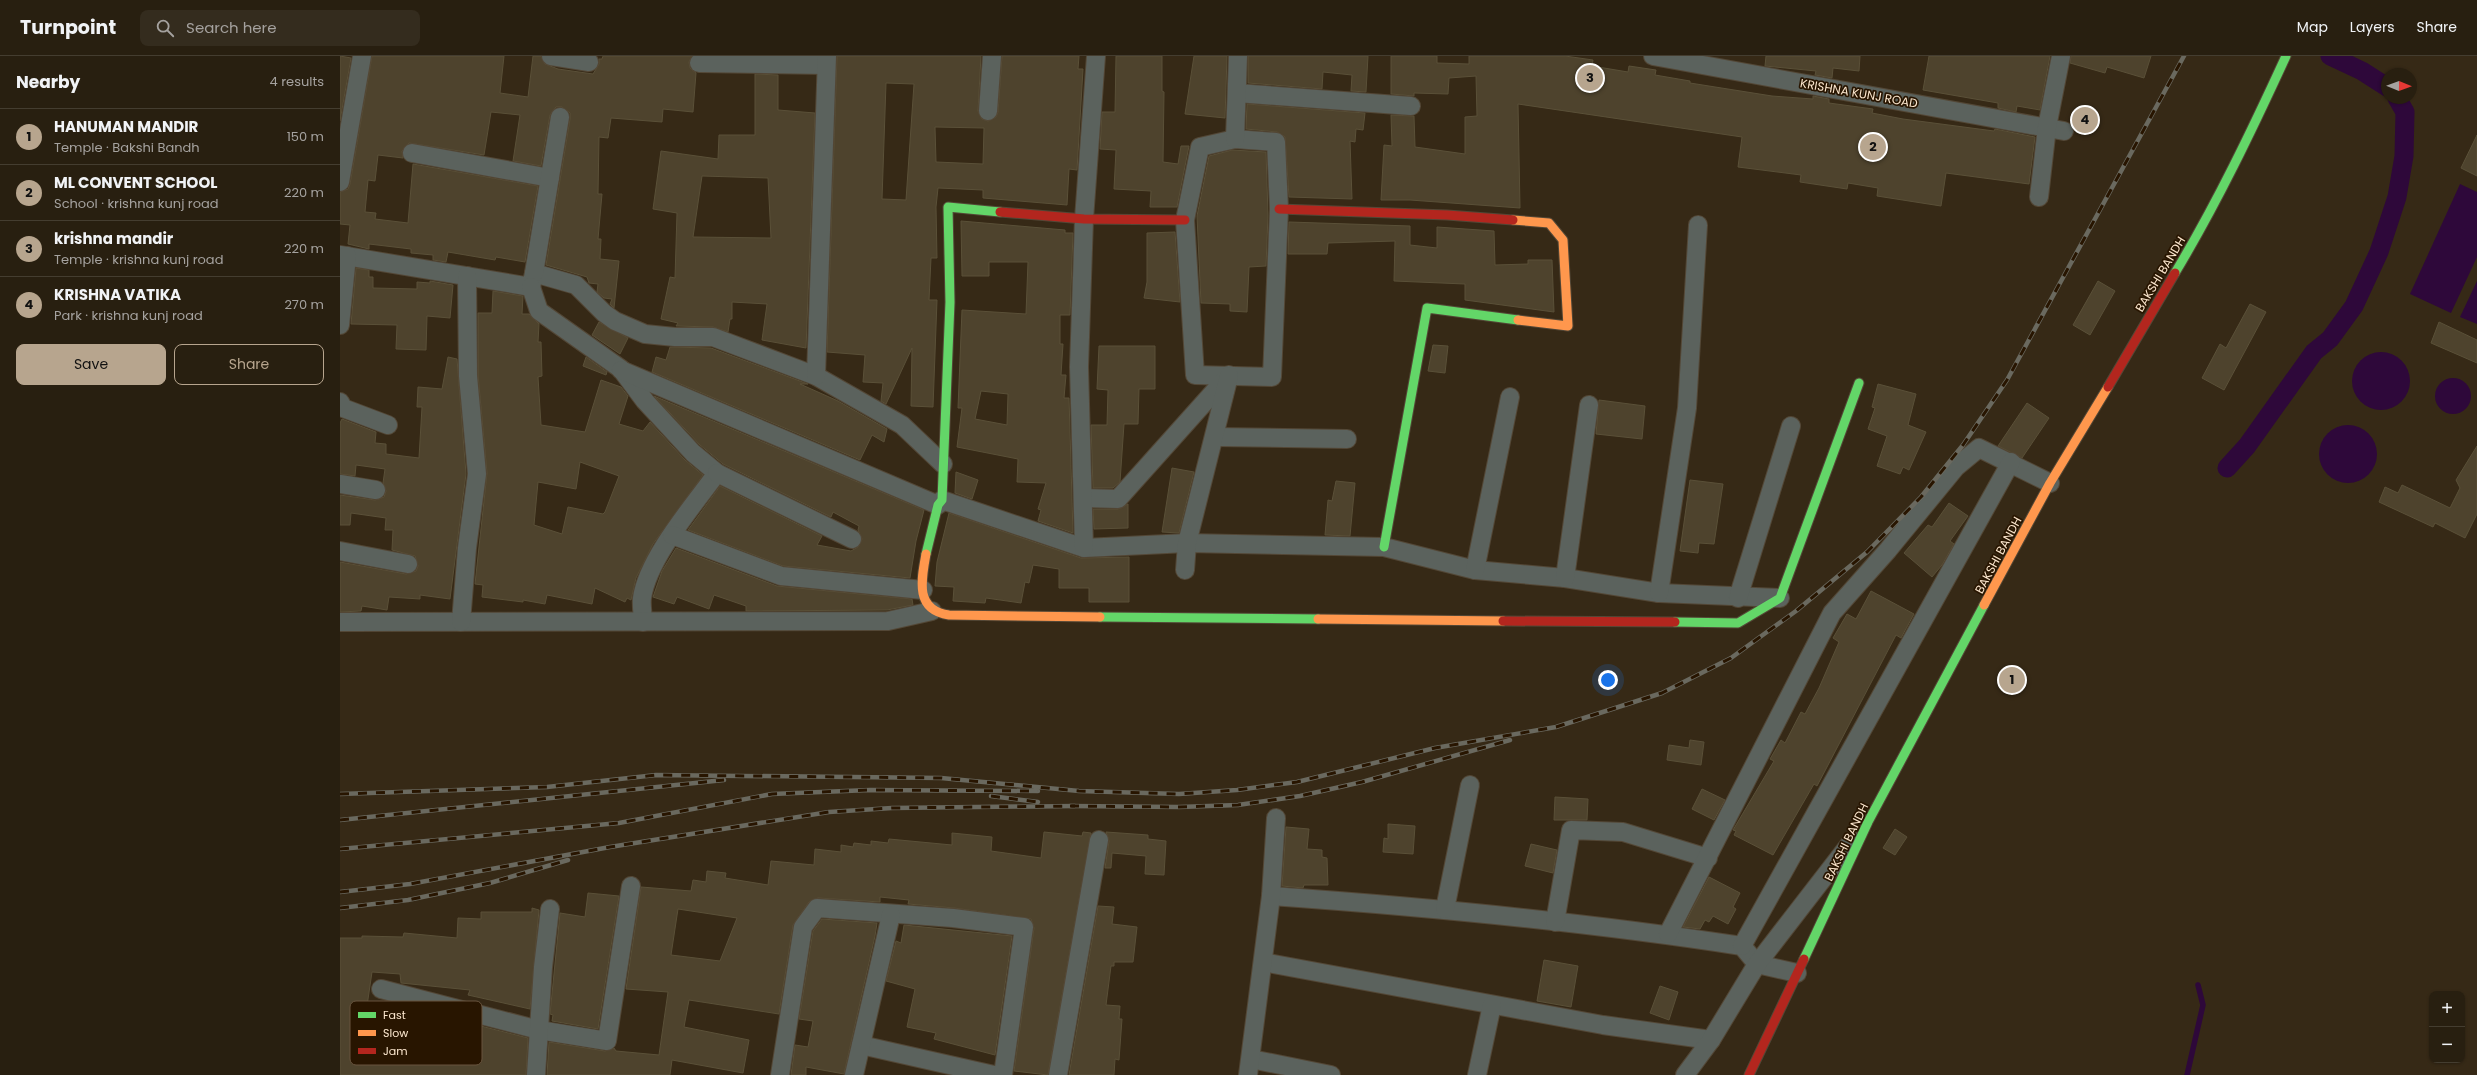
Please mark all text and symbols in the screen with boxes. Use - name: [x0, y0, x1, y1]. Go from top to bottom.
- search box: [140, 10, 420, 46]
- text: Turnpoint: [20, 14, 116, 41]
- icon: search: [154, 17, 176, 39]
- text: Search here: [186, 17, 276, 38]
- text: Map: [2297, 17, 2328, 37]
- text: Layers: [2350, 17, 2394, 37]
- text: Share: [2416, 17, 2457, 37]
- pin: 3: [1577, 63, 1603, 93]
- north arrow: [2381, 68, 2417, 104]
- text: Nearby: [16, 70, 80, 94]
- text: 4 results: [270, 72, 324, 91]
- street label: KRISHNA KUNJ ROAD: [1799, 74, 1919, 112]
- pin: 4: [2072, 105, 2098, 135]
- text: HANUMAN MANDIR: [54, 116, 198, 137]
- text: 1: [27, 127, 31, 146]
- text: 150 m: [287, 127, 324, 146]
- pin: 2: [1860, 132, 1886, 162]
- text: Temple · Bakshi Bandh: [54, 138, 200, 157]
- text: ML CONVENT SCHOOL: [54, 172, 217, 193]
- text: 2: [25, 183, 33, 202]
- text: 220 m: [284, 183, 324, 202]
- text: School · krishna kunj road: [54, 194, 219, 213]
- text: krishna mandir: [54, 228, 173, 249]
- street label: BAKSHI BANDH: [2131, 233, 2189, 315]
- text: 3: [25, 239, 33, 258]
- text: 220 m: [284, 239, 324, 258]
- text: Temple · krishna kunj road: [54, 250, 223, 269]
- text: KRISHNA VATIKA: [54, 284, 181, 305]
- text: 4: [25, 295, 33, 314]
- text: 270 m: [284, 295, 324, 314]
- text: Park · krishna kunj road: [54, 306, 203, 325]
- button: Save: [16, 344, 166, 385]
- button: Share: [174, 344, 324, 385]
- street label: BAKSHI BANDH: [1971, 514, 2025, 596]
- pin: 1: [1999, 665, 2025, 695]
- your location: [1598, 670, 1618, 690]
- street label: BAKSHI BANDH: [1820, 800, 1872, 884]
- map controls: [2429, 991, 2465, 1063]
- button: +: [2429, 991, 2465, 1027]
- legend: [350, 1001, 482, 1065]
- text: Fast: [383, 1007, 406, 1023]
- text: Slow: [383, 1025, 408, 1041]
- button: −: [2429, 1027, 2465, 1063]
- text: Jam: [383, 1043, 408, 1059]

